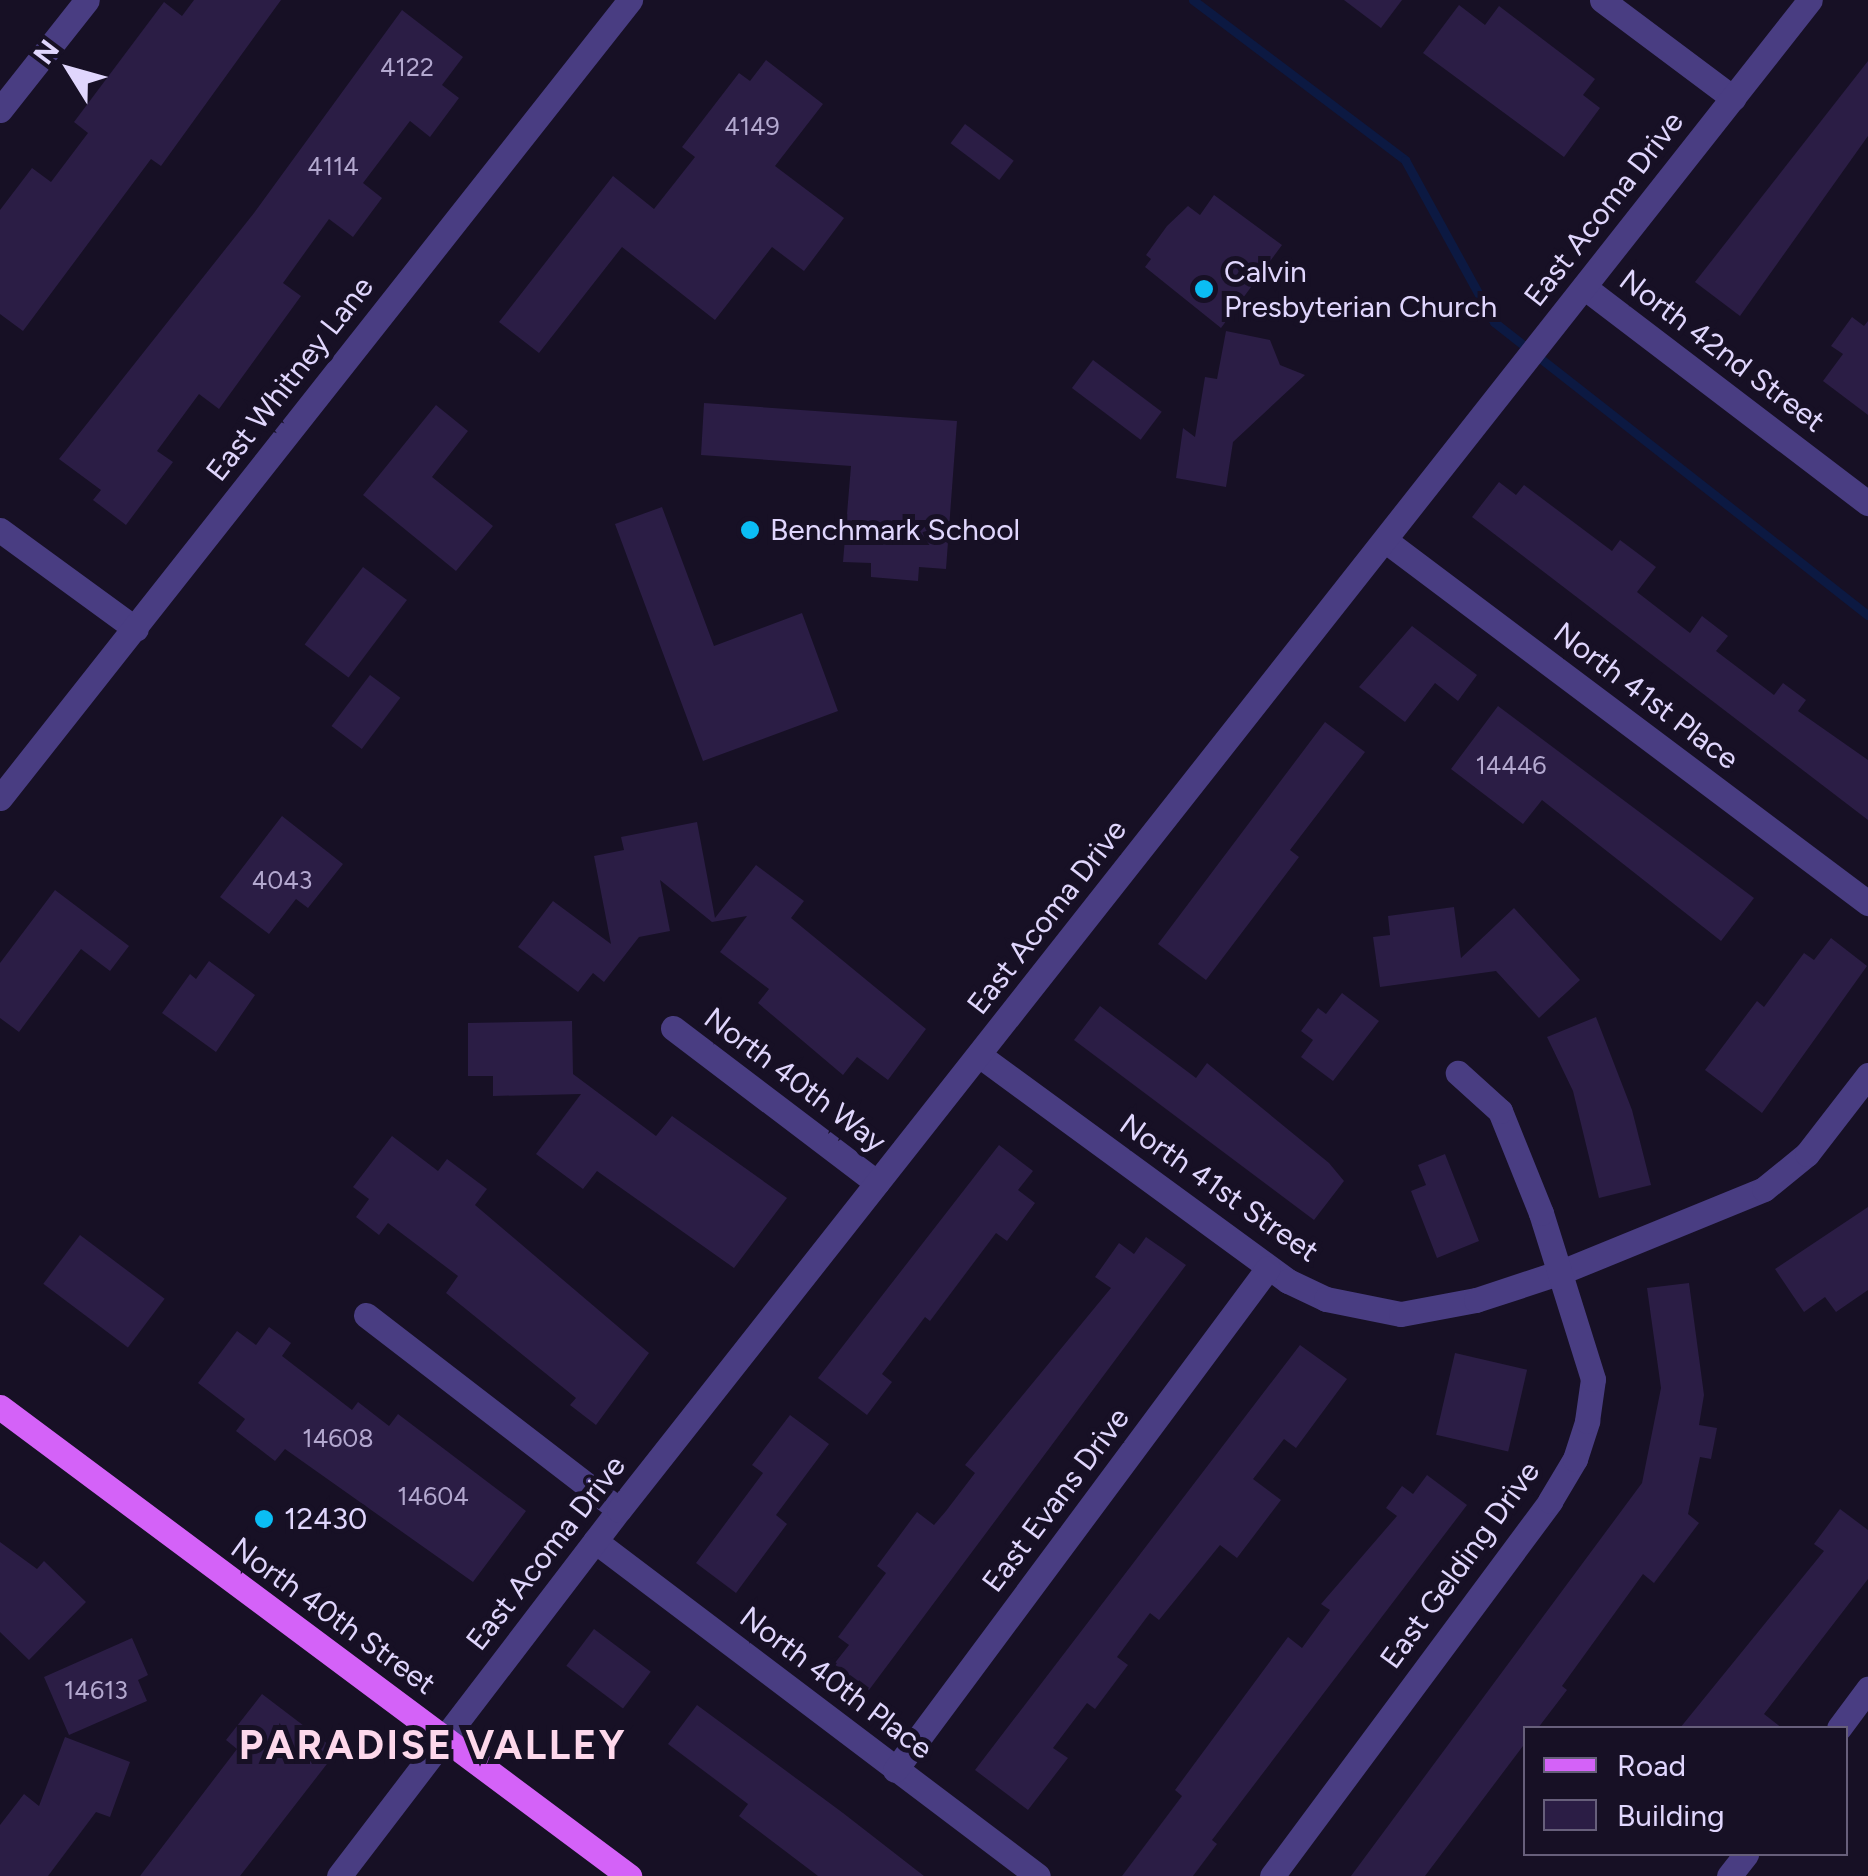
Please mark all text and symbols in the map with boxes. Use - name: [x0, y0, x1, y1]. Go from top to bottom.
- north arrow: [20, 20, 120, 120]
- text: N: [26, 33, 66, 71]
- house number: 4122: [380, 52, 434, 82]
- street label: East Acoma Drive: [1517, 104, 1691, 314]
- house number: 4149: [724, 111, 780, 141]
- house number: 4114: [307, 151, 359, 181]
- place label: Calvin Presbyterian Church: [1224, 254, 1497, 324]
- street label: North 42nd Street: [1612, 262, 1832, 440]
- street label: East Whitney Lane: [199, 270, 381, 488]
- marker: Calvin Presbyterian Church: [1193, 278, 1215, 300]
- place label: Benchmark School: [770, 512, 1020, 548]
- marker: Benchmark School: [739, 519, 761, 541]
- street label: North 41st Place: [1547, 615, 1745, 777]
- house number: 14446: [1475, 750, 1547, 780]
- street label: East Acoma Drive: [960, 812, 1134, 1022]
- house number: 4043: [252, 865, 312, 895]
- street label: North 40th Way: [697, 1000, 893, 1160]
- street label: North 41st Street: [1113, 1106, 1325, 1270]
- street label: East Evans Drive: [975, 1401, 1137, 1599]
- house number: 14608: [302, 1423, 374, 1453]
- street label: East Acoma Drive: [459, 1448, 633, 1658]
- street label: East Gelding Drive: [1373, 1454, 1547, 1676]
- house number: 14604: [397, 1481, 469, 1511]
- place label: 12430: [284, 1501, 367, 1537]
- marker: 12430: [253, 1508, 275, 1530]
- street label: North 40th Street: [224, 1530, 442, 1702]
- street label: North 40th Place: [733, 1599, 939, 1767]
- house number: 14613: [64, 1675, 128, 1705]
- district label: PARADISE VALLEY: [239, 1721, 627, 1769]
- legend: [1523, 1726, 1848, 1856]
- text: Road: [1617, 1747, 1686, 1784]
- text: Building: [1617, 1797, 1725, 1834]

